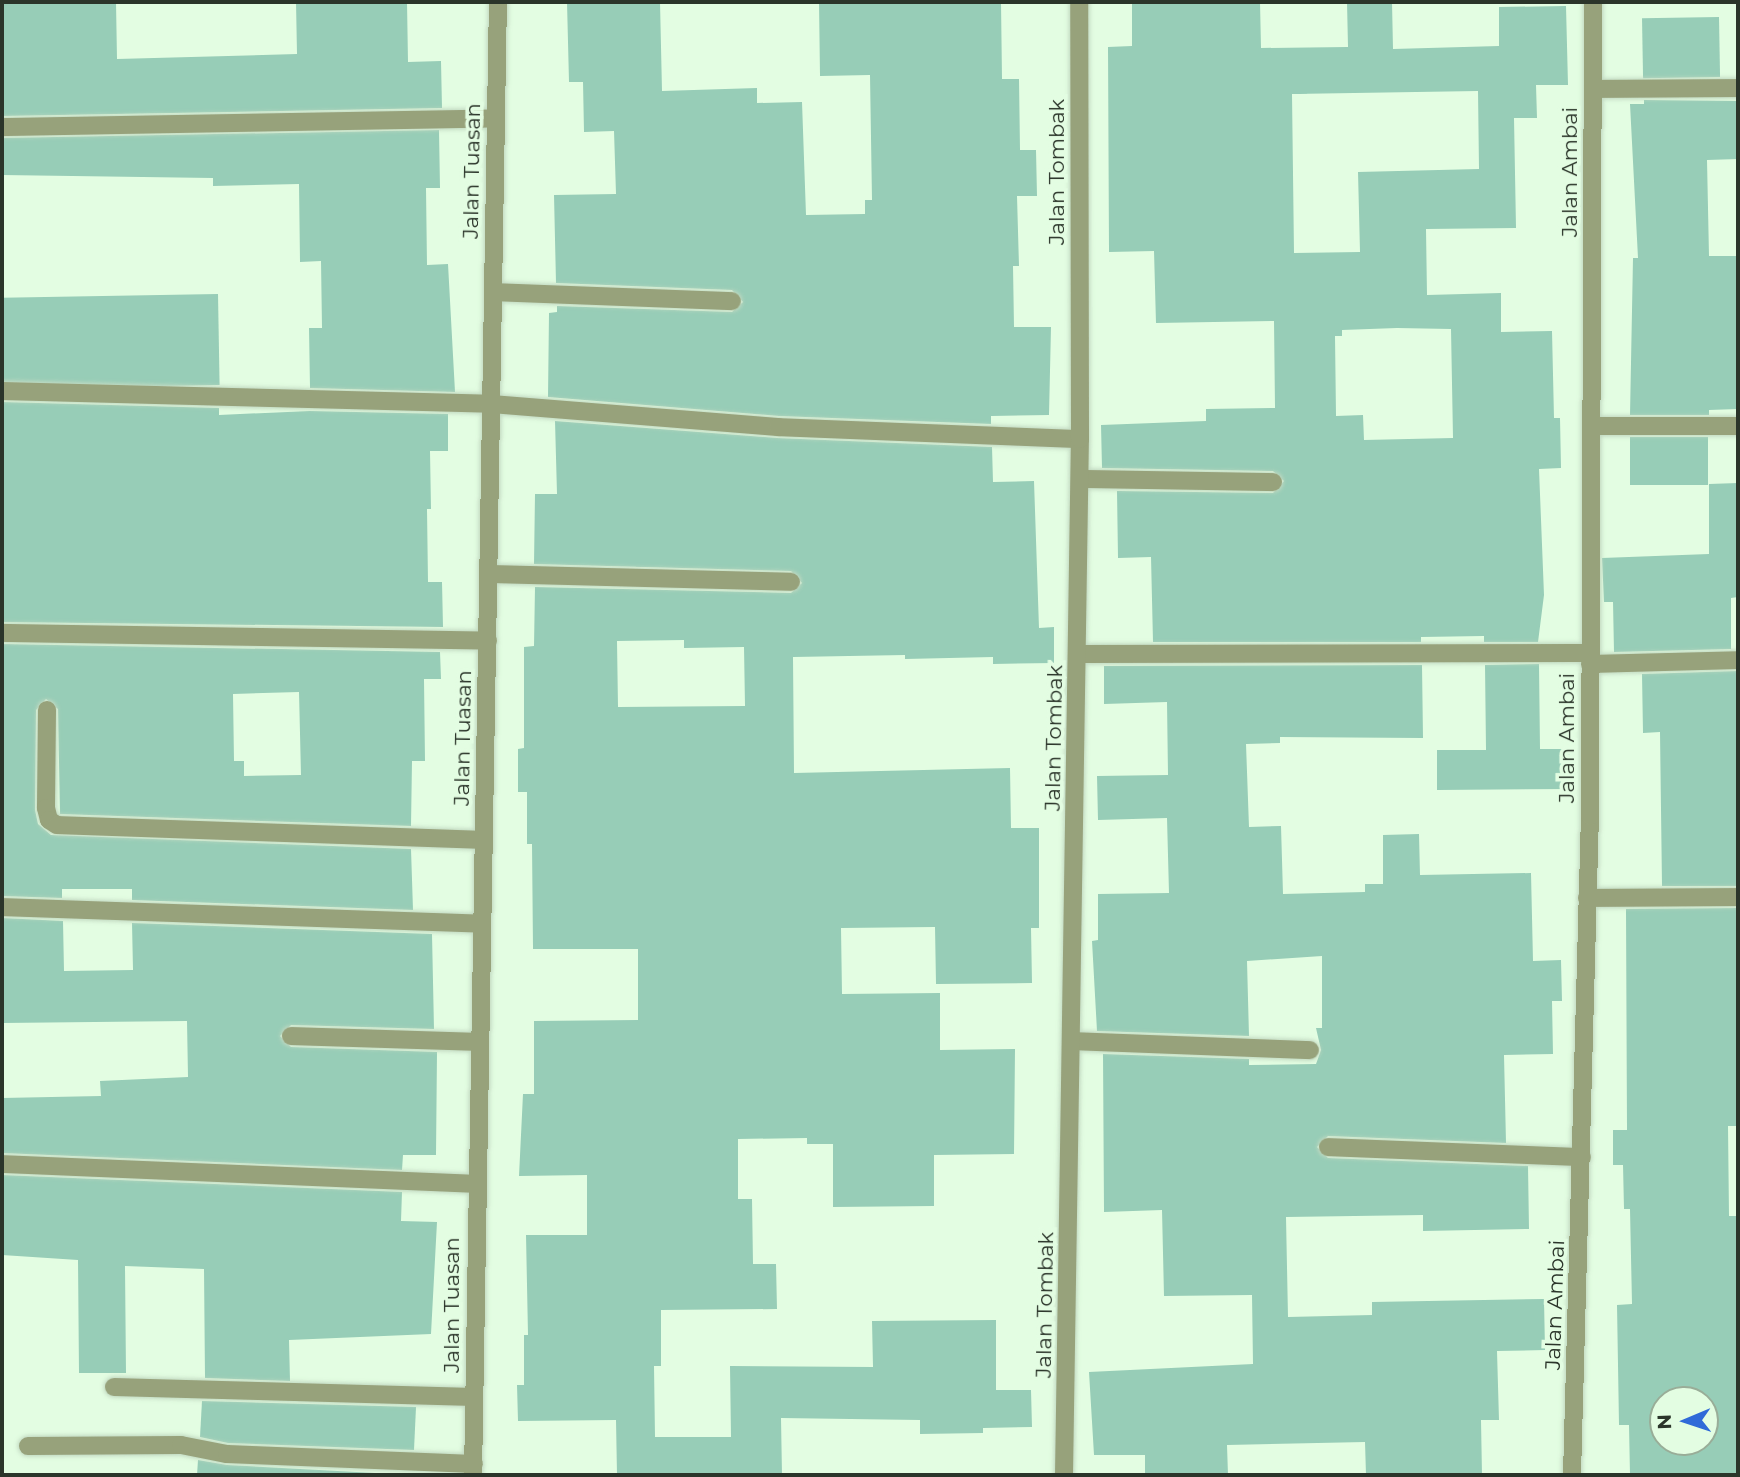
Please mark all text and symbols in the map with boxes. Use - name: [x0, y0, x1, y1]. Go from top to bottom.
- street label: Jalan Tombak: [1044, 99, 1070, 245]
- street label: Jalan Tuasan: [458, 103, 486, 239]
- street label: Jalan Ambai: [1557, 107, 1583, 237]
- street label: Jalan Tombak: [1040, 665, 1068, 811]
- street label: Jalan Tuasan: [449, 670, 477, 806]
- street label: Jalan Ambai: [1554, 673, 1580, 803]
- street label: Jalan Tombak: [1031, 1232, 1059, 1378]
- street label: Jalan Tuasan: [439, 1237, 465, 1373]
- street label: Jalan Ambai: [1540, 1240, 1570, 1370]
- north arrow: [1649, 1386, 1719, 1456]
- text: N: [1653, 1414, 1676, 1430]

